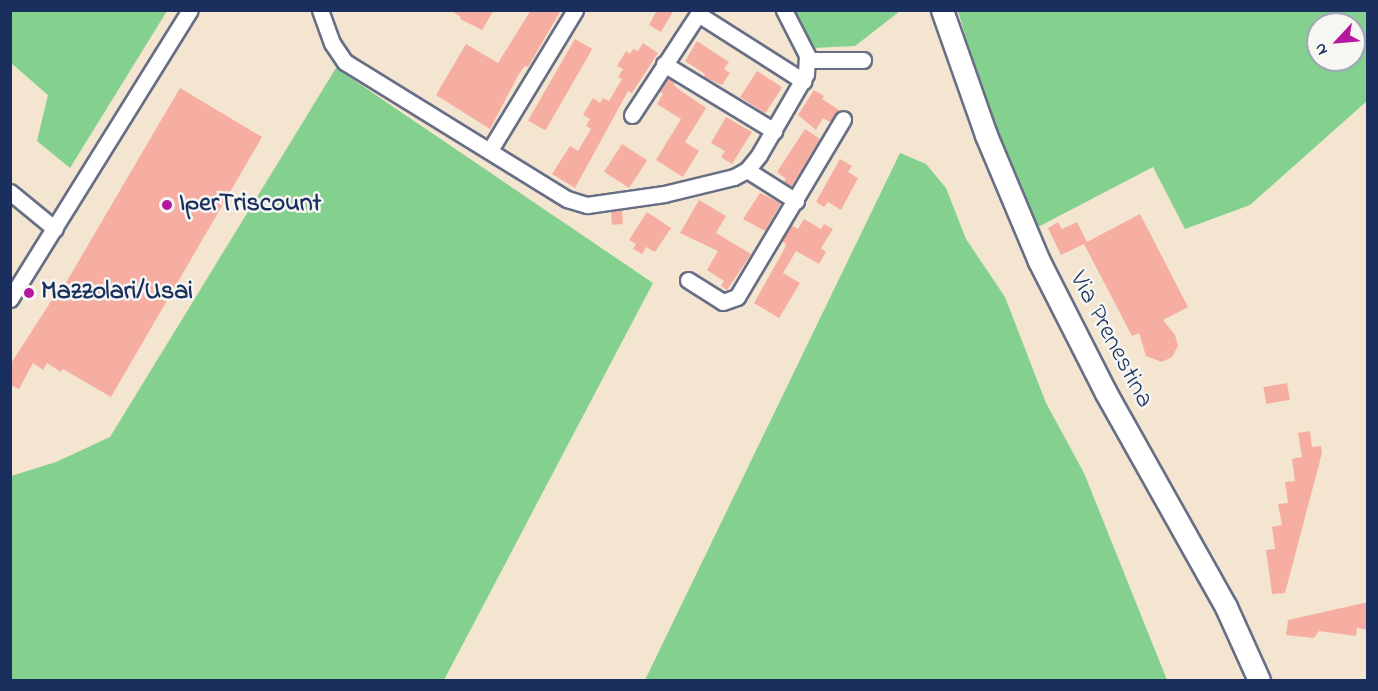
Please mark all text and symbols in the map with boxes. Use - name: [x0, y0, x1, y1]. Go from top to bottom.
- north arrow: [1306, 12, 1366, 72]
- text: N: [1308, 39, 1335, 59]
- place label: IperTriscount: [179, 189, 321, 221]
- marker: IperTriscount: [160, 198, 174, 212]
- street label: Via Prenestina: [1061, 266, 1159, 414]
- place label: Mazzolari/Usai: [41, 277, 193, 309]
- marker: Mazzolari/Usai: [22, 286, 36, 300]

